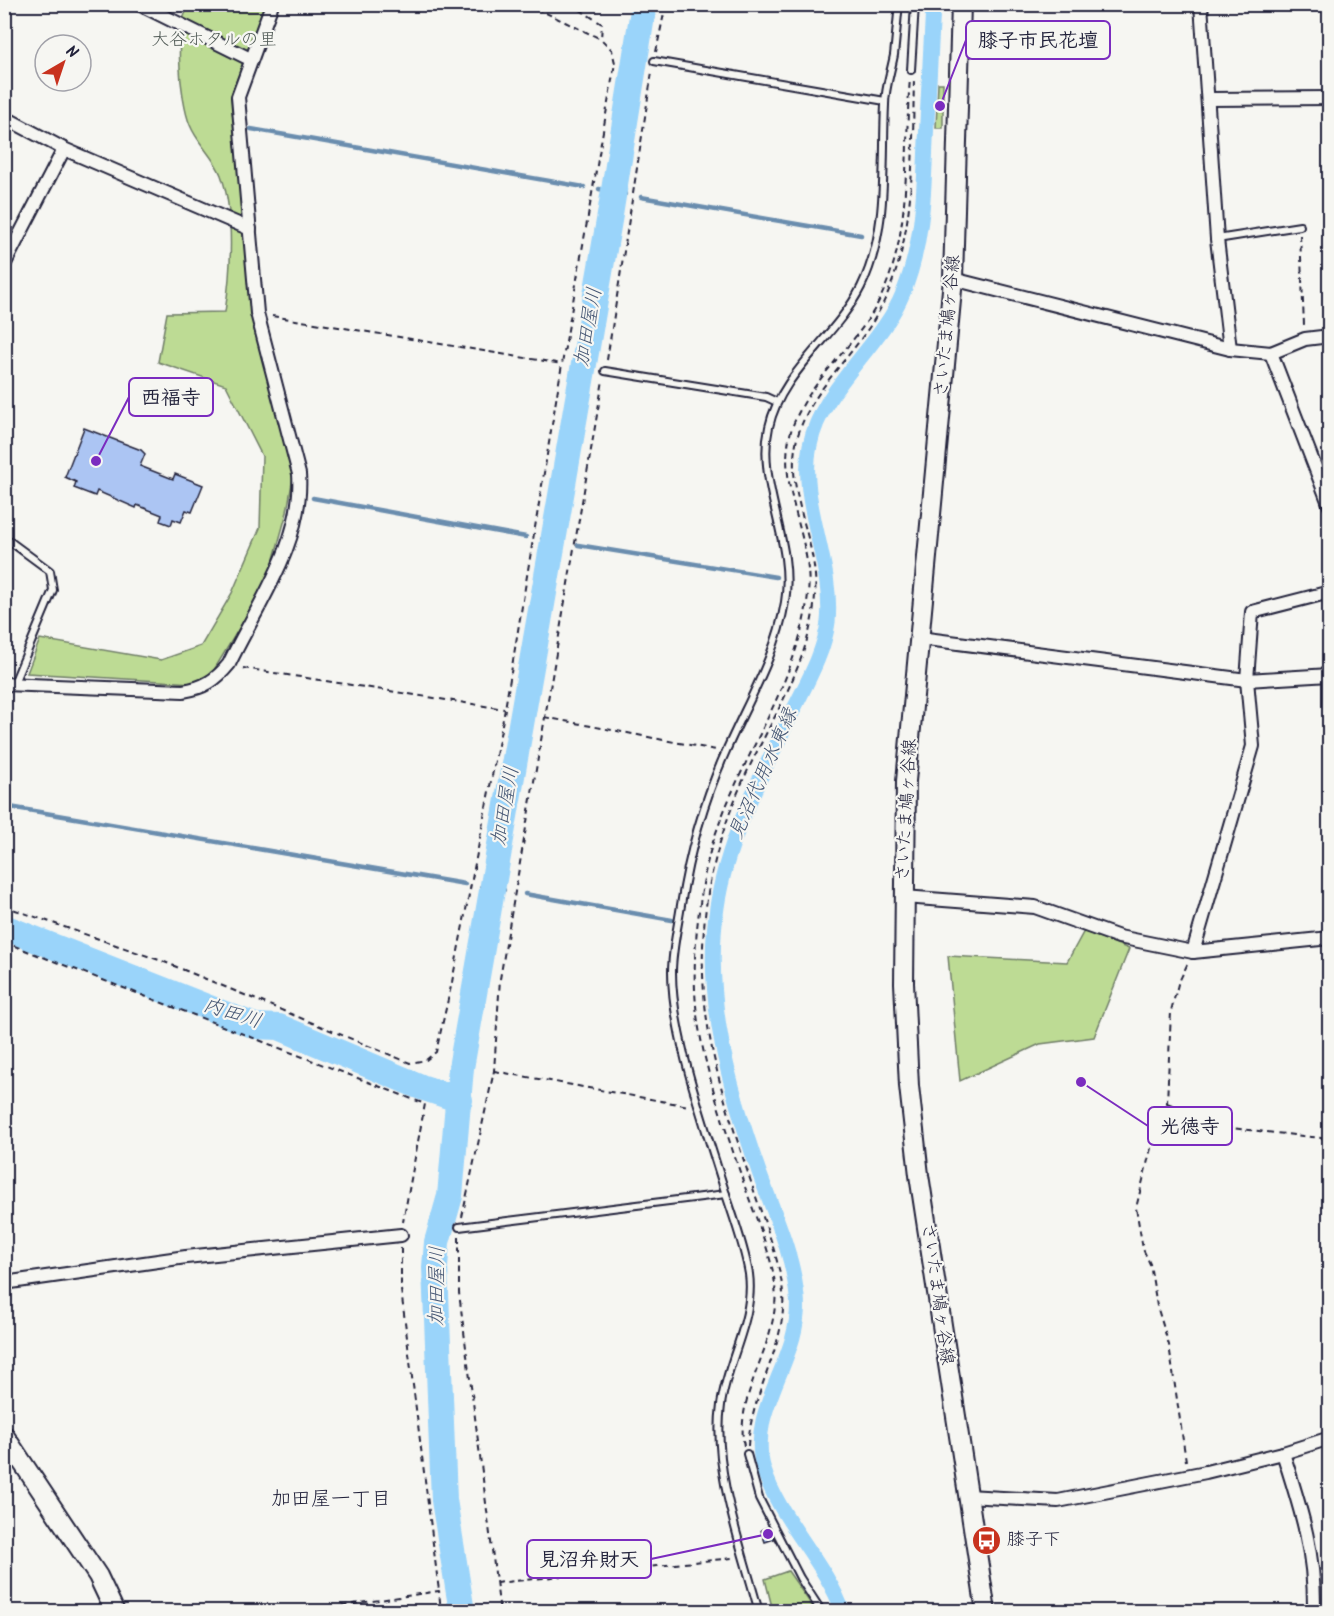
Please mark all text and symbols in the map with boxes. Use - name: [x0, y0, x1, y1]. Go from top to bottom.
- callout: 膝子市民花壇: [966, 21, 1110, 59]
- park label: 大谷ホタルの里: [151, 26, 277, 55]
- text: 膝子市民花壇: [978, 26, 1098, 58]
- north arrow: [33, 33, 93, 93]
- text: N: [60, 40, 83, 65]
- street label: さいたま鳩ヶ谷線: [927, 253, 969, 399]
- water label: 加田屋川: [566, 285, 612, 369]
- callout: 西福寺: [129, 378, 213, 416]
- text: 西福寺: [141, 383, 201, 415]
- water label: 見沼代用水東縁: [721, 702, 808, 844]
- street label: さいたま鳩ヶ谷線: [889, 738, 925, 882]
- water label: 加田屋川: [483, 764, 529, 848]
- water label: 内田川: [199, 990, 265, 1038]
- callout: 光徳寺: [1148, 1107, 1232, 1145]
- text: 光徳寺: [1160, 1112, 1220, 1144]
- street label: さいたま鳩ヶ谷線: [913, 1221, 961, 1367]
- water label: 加田屋川: [421, 1246, 455, 1326]
- district label: 加田屋一丁目: [271, 1484, 391, 1516]
- bus stop icon: 膝子下: [970, 1524, 1002, 1556]
- place label: 膝子下: [1007, 1526, 1061, 1555]
- callout: 見沼弁財天: [527, 1540, 651, 1578]
- text: 見沼弁財天: [539, 1545, 639, 1577]

